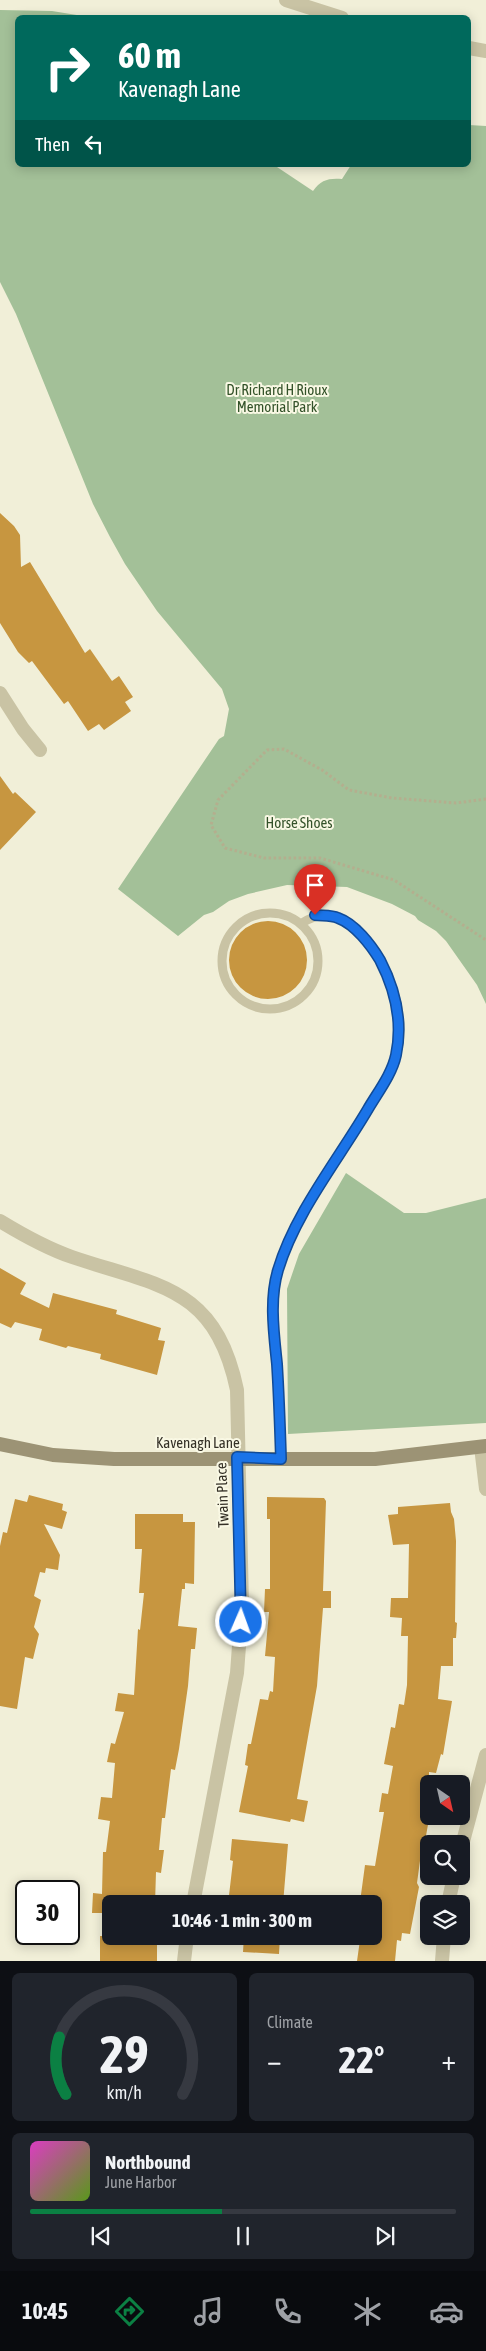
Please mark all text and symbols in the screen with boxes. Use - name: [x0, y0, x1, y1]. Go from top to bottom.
- icon: right: [35, 35, 100, 100]
- text: 60 m: [118, 35, 181, 75]
- text: Kavenagh Lane: [118, 76, 241, 102]
- icon: left: [80, 130, 108, 158]
- text: Then: [35, 133, 70, 155]
- park label: Dr Richard H Rioux Memorial Park: [226, 381, 328, 415]
- park label: Horse Shoes: [265, 814, 333, 831]
- pin: [294, 864, 336, 915]
- icon: arrive: [301, 871, 329, 899]
- street label: Kavenagh Lane: [156, 1434, 240, 1451]
- street label: Twain Place: [212, 1462, 232, 1528]
- position arrow: [214, 1595, 266, 1647]
- north arrow: [420, 1775, 470, 1825]
- map controls: [420, 1775, 470, 1945]
- button: search: [420, 1835, 470, 1885]
- speed limit sign: 30: [15, 1880, 80, 1945]
- button: layers: [420, 1895, 470, 1945]
- text: 10:46 · 1 min · 300 m: [172, 1909, 312, 1931]
- text: Climate: [267, 2013, 313, 2031]
- text: 29: [100, 2024, 149, 2084]
- text: 22°: [338, 2038, 385, 2081]
- text: −: [267, 2044, 282, 2076]
- text: +: [441, 2044, 456, 2076]
- text: km/h: [107, 2082, 142, 2103]
- text: Northbound: [105, 2151, 191, 2173]
- text: June Harbor: [105, 2173, 176, 2191]
- icon: previous: [87, 2222, 115, 2250]
- icon: pause: [229, 2222, 257, 2250]
- icon: next: [371, 2222, 399, 2250]
- icon: directions: [112, 2294, 147, 2329]
- icon: music: [191, 2294, 226, 2329]
- icon: phone: [270, 2294, 305, 2329]
- icon: climate: [350, 2294, 385, 2329]
- icon: car: [429, 2294, 464, 2329]
- text: 10:45: [22, 2298, 68, 2324]

